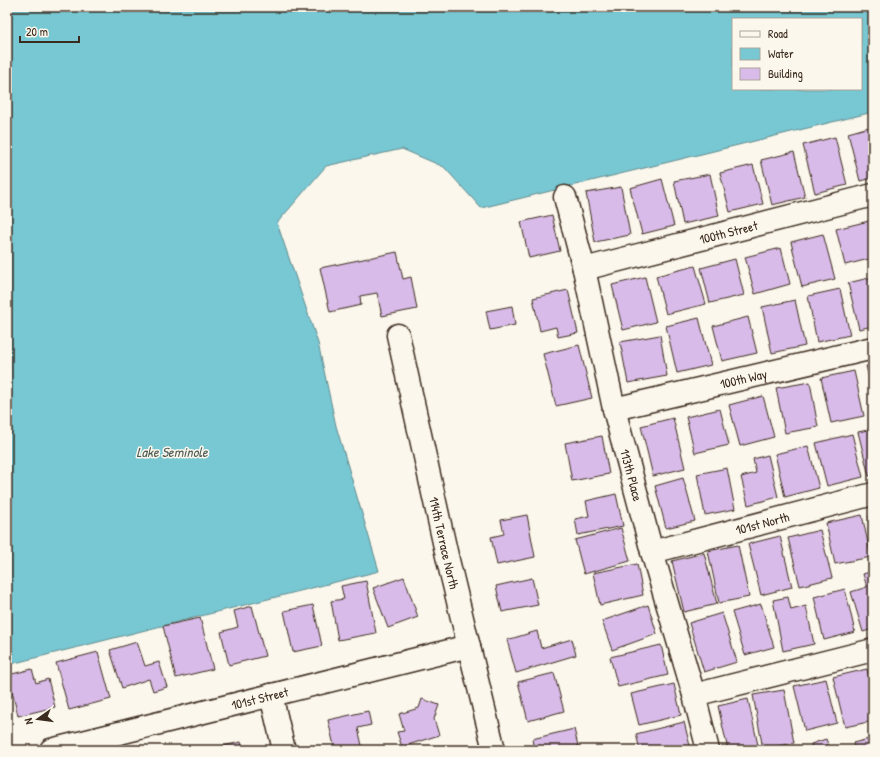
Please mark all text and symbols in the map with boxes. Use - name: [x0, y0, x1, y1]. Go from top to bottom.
- scale bar: [20, 18, 79, 44]
- legend: [732, 18, 862, 90]
- text: 20 m: [26, 23, 48, 40]
- text: Road: [768, 25, 788, 42]
- text: Water: [768, 45, 794, 62]
- text: Building: [768, 65, 803, 82]
- street label: 100th Street: [697, 216, 760, 248]
- street label: 100th Way: [718, 364, 769, 393]
- water label: Lake Seminole: [136, 442, 209, 461]
- street label: 113th Place: [616, 447, 647, 503]
- street label: 114th Terrace North: [425, 495, 464, 591]
- street label: 101st North: [733, 507, 792, 539]
- street label: 101st Street: [229, 682, 291, 714]
- north arrow: [18, 699, 58, 739]
- text: N: [21, 717, 36, 726]

